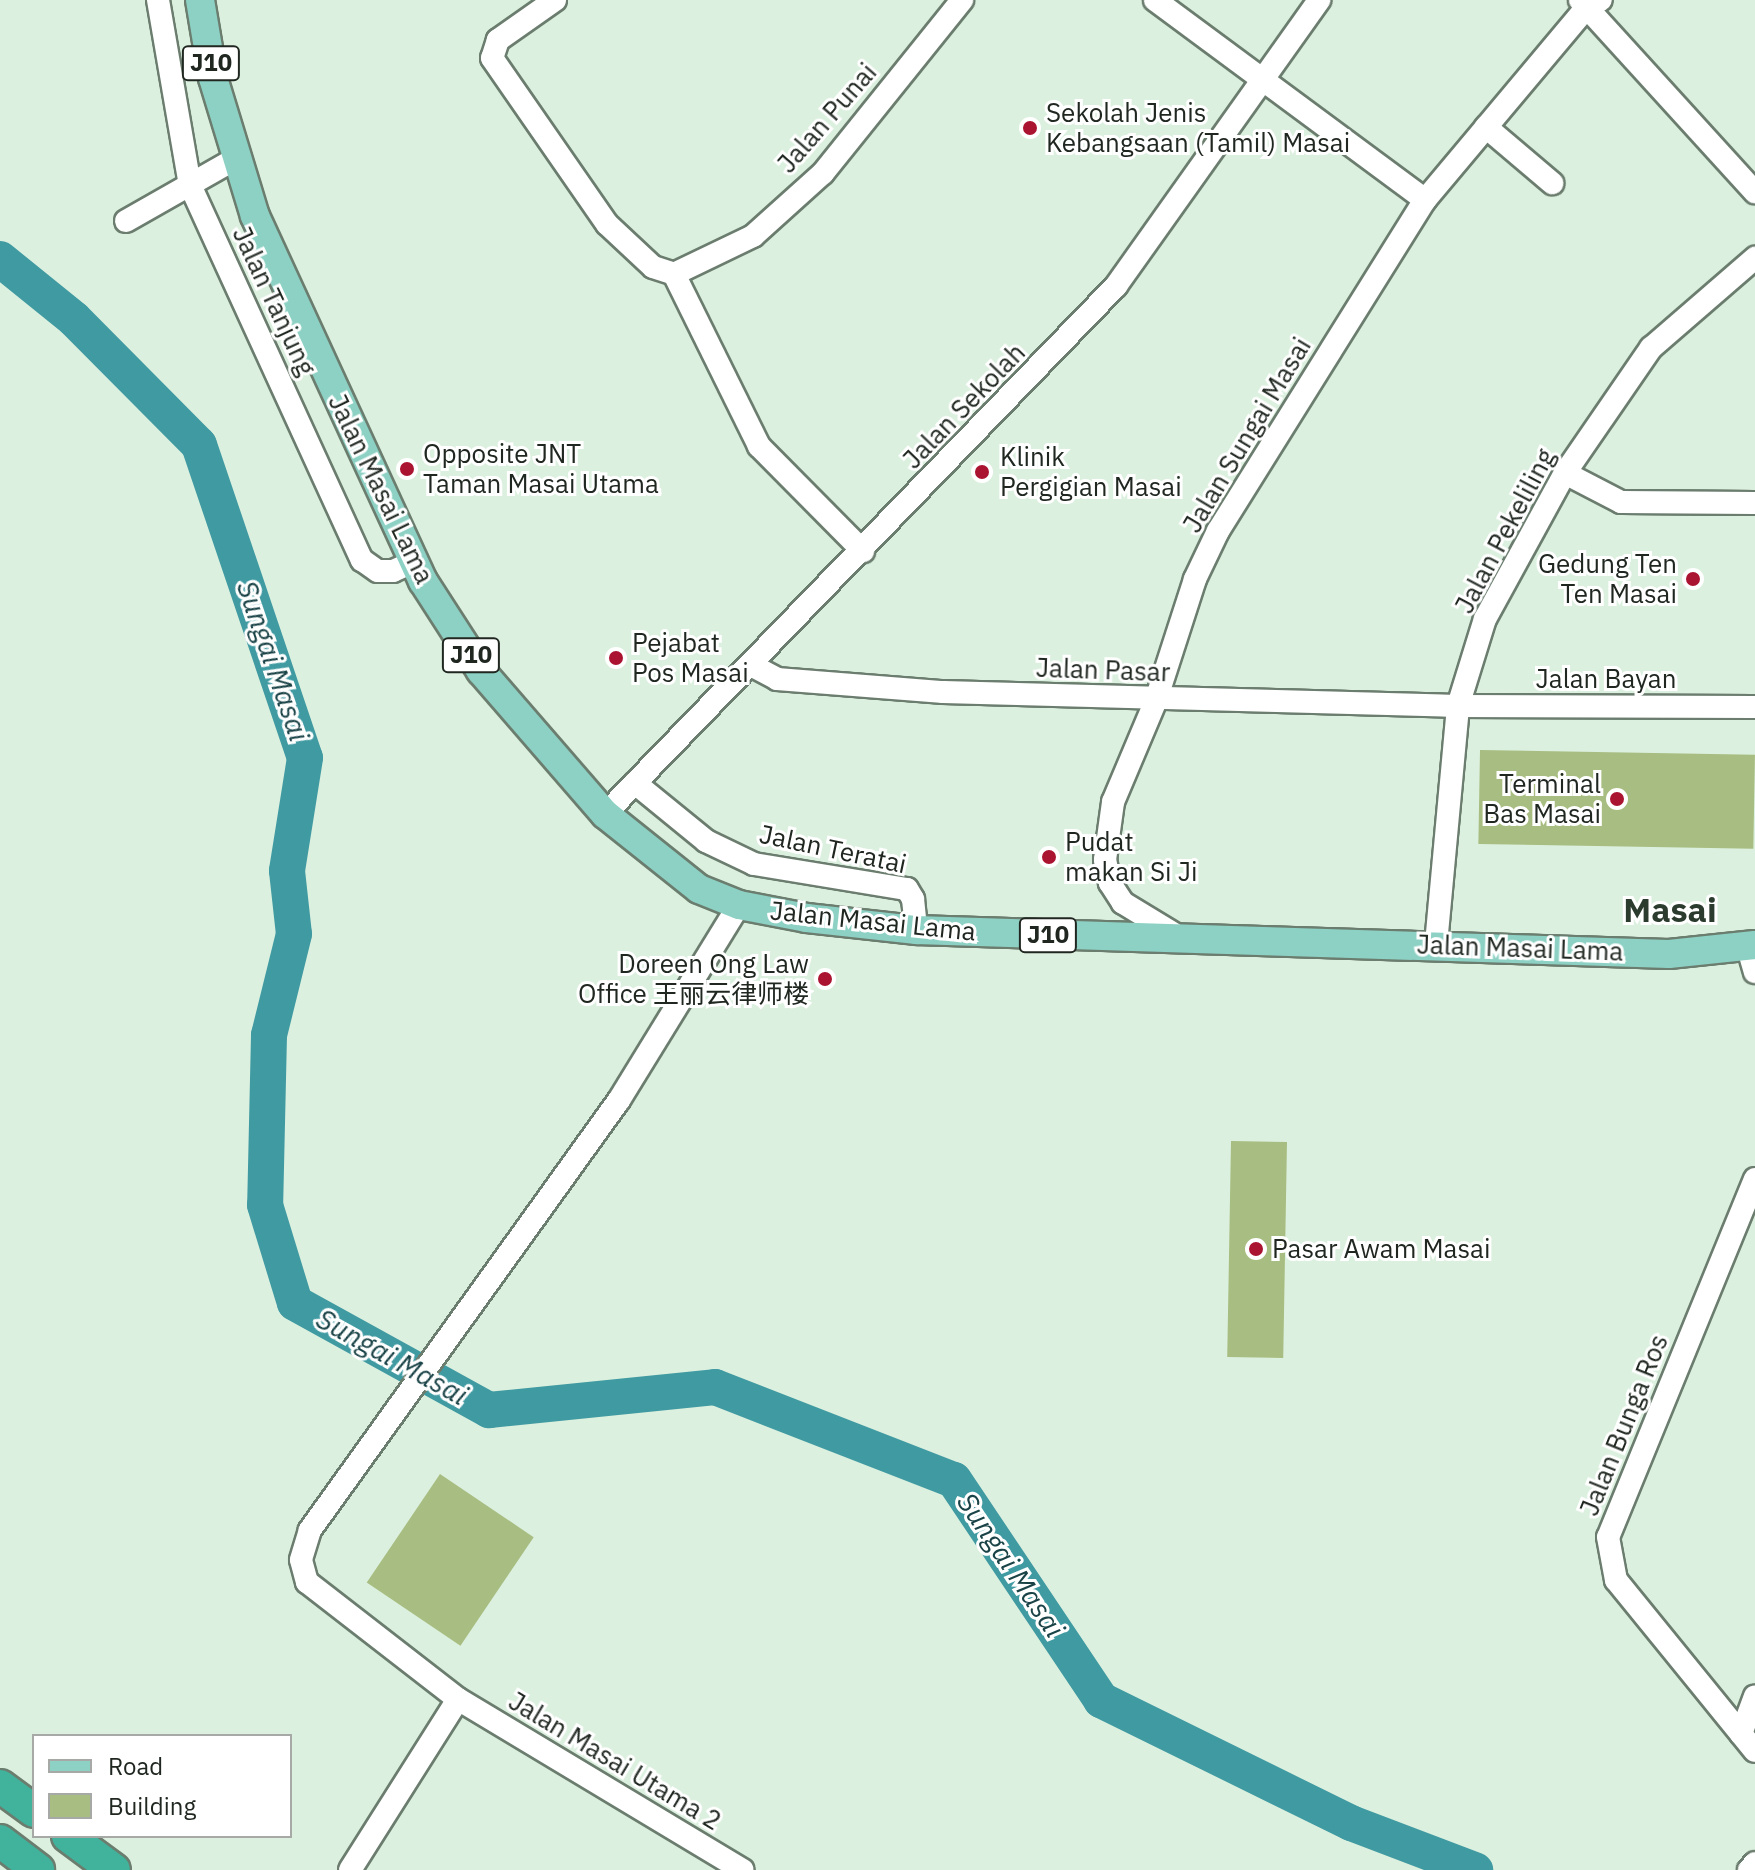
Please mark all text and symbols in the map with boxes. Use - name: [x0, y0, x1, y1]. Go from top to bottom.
- road number: J10: [181, 43, 241, 83]
- street label: Jalan Punai: [771, 57, 883, 179]
- place label: Sekolah Jenis Kebangsaan (Tamil) Masai: [1046, 97, 1350, 158]
- marker: Sekolah Jenis Kebangsaan (Tamil) Masai: [1021, 119, 1039, 137]
- street label: Jalan Tanjung: [226, 222, 322, 380]
- street label: Jalan Sungai Masai: [1176, 332, 1318, 538]
- street label: Jalan Sekolah: [897, 337, 1031, 475]
- street label: Jalan Masai Lama: [322, 389, 440, 589]
- place label: Opposite JNT Taman Masai Utama: [423, 438, 659, 500]
- place label: Klinik Pergigian Masai: [1000, 441, 1182, 502]
- street label: Jalan Pekeliling: [1449, 443, 1561, 619]
- marker: Opposite JNT Taman Masai Utama: [398, 460, 416, 478]
- marker: Klinik Pergigian Masai: [971, 461, 993, 483]
- place label: Gedung Ten Ten Masai: [1538, 548, 1677, 610]
- marker: Gedung Ten Ten Masai: [1684, 570, 1702, 588]
- water label: Sungai Masai: [230, 576, 316, 746]
- place label: Pejabat Pos Masai: [632, 627, 749, 688]
- road number: J10: [441, 635, 501, 675]
- marker: Pejabat Pos Masai: [607, 649, 625, 667]
- street label: Jalan Pasar: [1035, 652, 1171, 688]
- street label: Jalan Bayan: [1536, 663, 1676, 695]
- place label: Terminal Bas Masai: [1483, 768, 1601, 830]
- marker: Terminal Bas Masai: [1608, 790, 1626, 808]
- street label: Jalan Teratai: [757, 818, 909, 880]
- place label: Pudat makan Si Ji: [1065, 826, 1197, 888]
- marker: Pudat makan Si Ji: [1040, 848, 1058, 866]
- district label: Masai: [1623, 890, 1717, 930]
- street label: Jalan Masai Lama: [769, 895, 977, 947]
- road number: J10: [1018, 915, 1078, 955]
- street label: Jalan Masai Lama: [1416, 929, 1624, 967]
- place label: Doreen Ong Law Office 王丽云律师楼: [578, 948, 809, 1010]
- marker: Doreen Ong Law Office 王丽云律师楼: [816, 970, 834, 988]
- place label: Pasar Awam Masai: [1272, 1233, 1491, 1265]
- marker: Pasar Awam Masai: [1247, 1240, 1265, 1258]
- water label: Sungai Masai: [311, 1302, 473, 1412]
- street label: Jalan Bunga Ros: [1573, 1330, 1675, 1520]
- water label: Sungai Masai: [950, 1486, 1072, 1644]
- street label: Jalan Masai Utama 2: [503, 1685, 727, 1837]
- legend: [32, 1734, 292, 1838]
- text: Road: [108, 1750, 163, 1782]
- text: Building: [108, 1790, 196, 1822]

